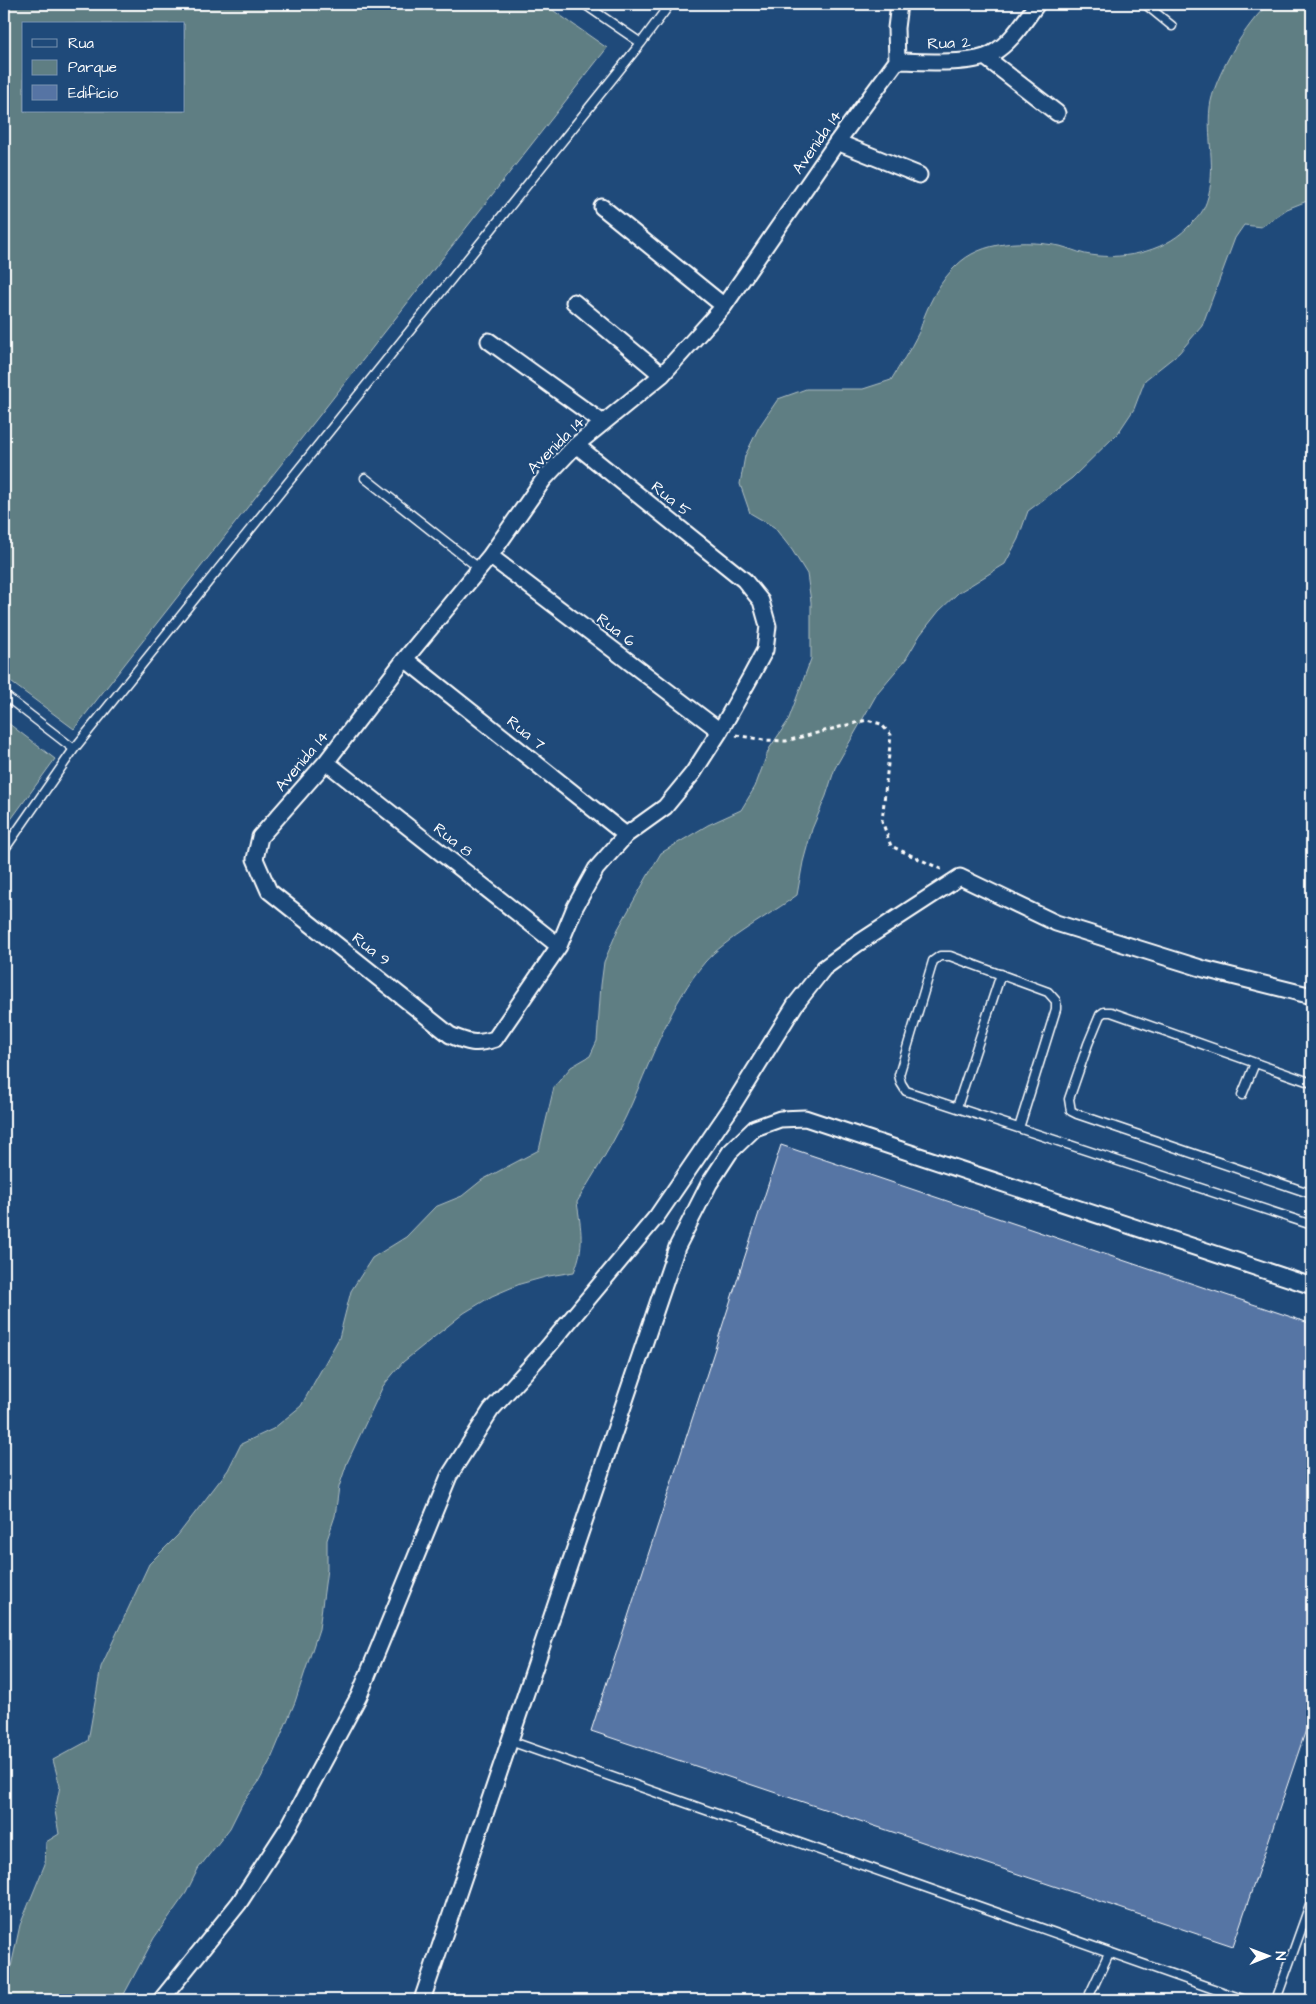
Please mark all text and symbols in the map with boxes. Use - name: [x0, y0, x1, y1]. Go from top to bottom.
- legend: [22, 22, 185, 112]
- street label: Rua 2: [927, 31, 971, 55]
- text: Rua: [68, 33, 94, 54]
- text: Parque: [68, 57, 117, 78]
- text: Edifício: [68, 83, 119, 104]
- street label: Avenida 14: [787, 106, 847, 178]
- street label: Avenida 14: [522, 411, 590, 479]
- street label: Rua 5: [646, 476, 696, 522]
- street label: Rua 6: [592, 608, 640, 652]
- street label: Rua 7: [502, 711, 550, 755]
- street label: Avenida 14: [270, 726, 334, 796]
- street label: Rua 8: [429, 818, 477, 862]
- street label: Rua 9: [347, 927, 395, 971]
- north arrow: [1244, 1932, 1294, 1982]
- text: N: [1270, 1951, 1290, 1961]

